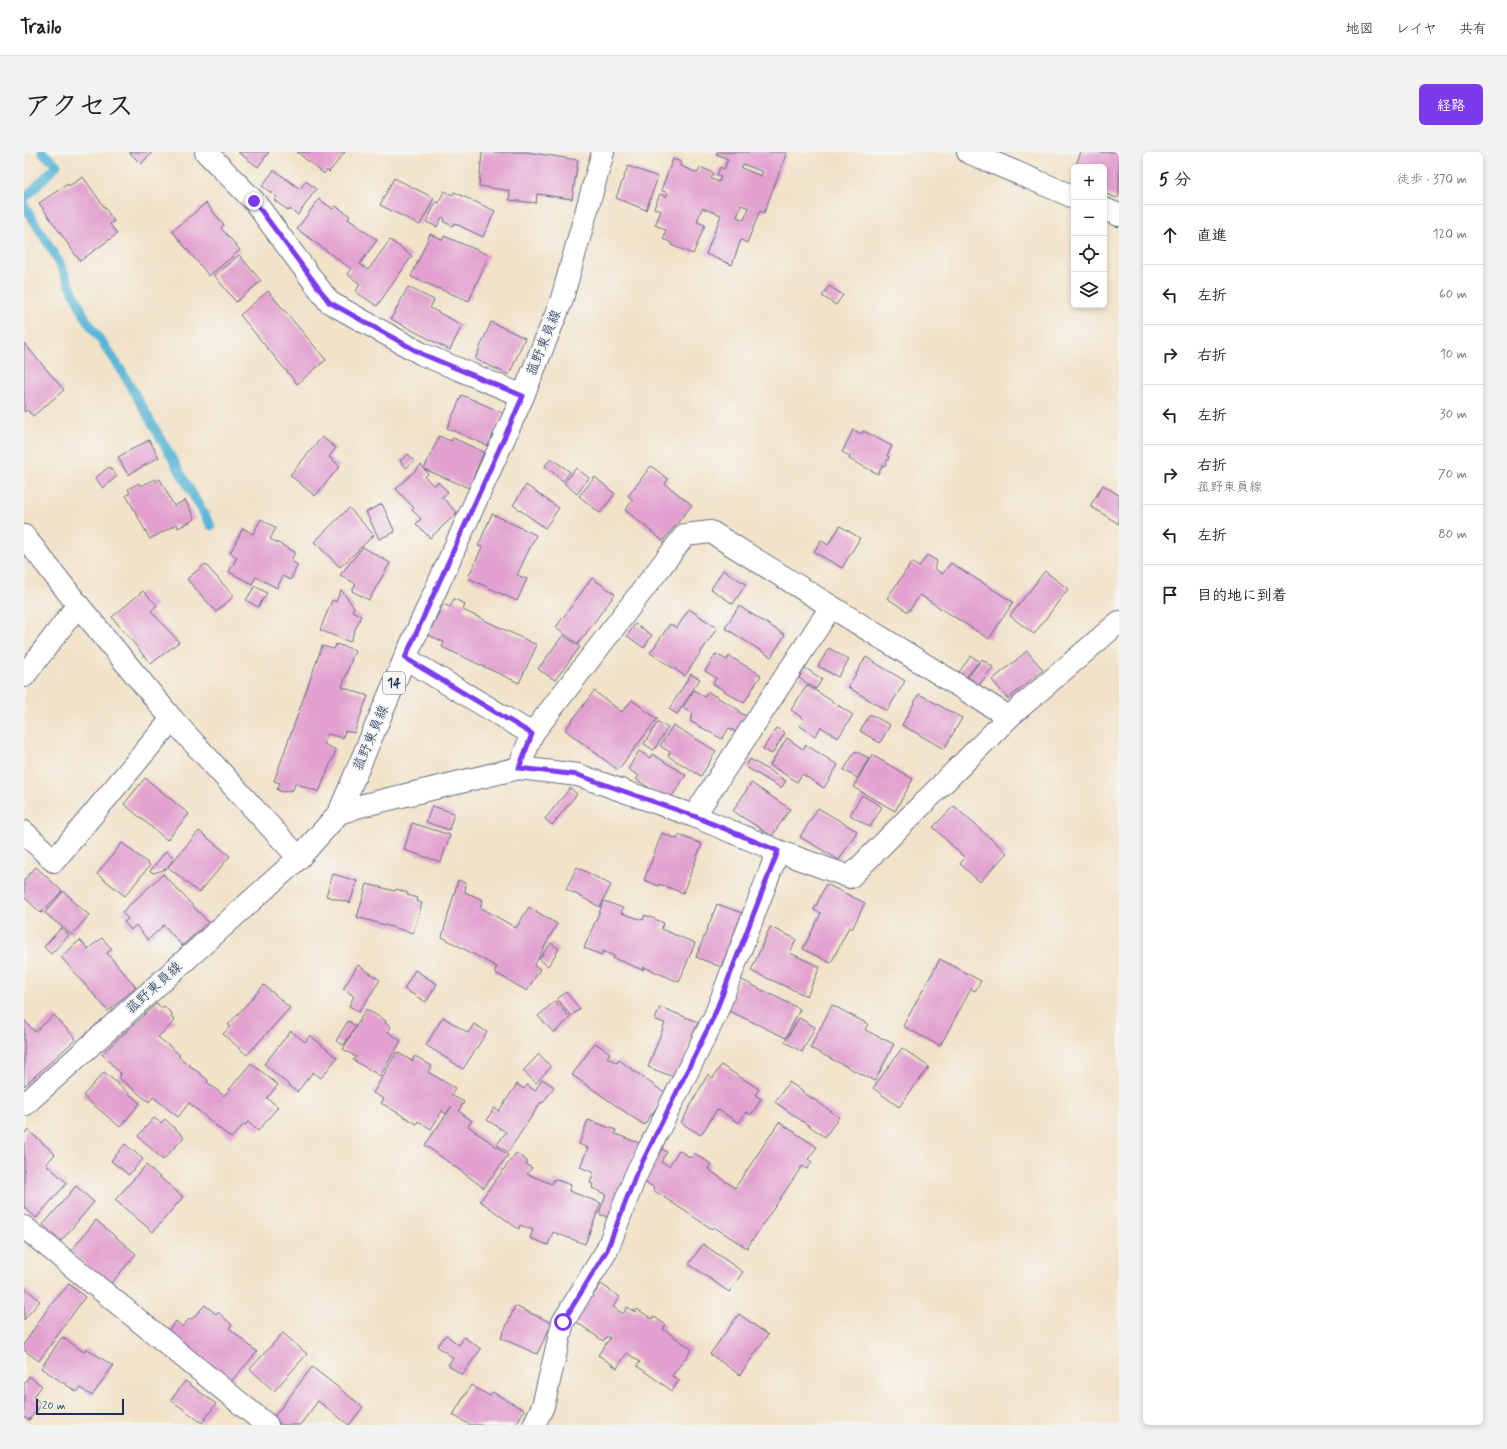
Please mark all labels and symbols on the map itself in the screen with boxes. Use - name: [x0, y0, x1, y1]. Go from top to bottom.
- route end: [245, 192, 263, 210]
- street label: 菰野東員線: [523, 307, 565, 379]
- road number: 14: [383, 672, 405, 694]
- street label: 菰野東員線: [349, 702, 393, 774]
- street label: 菰野東員線: [122, 958, 186, 1018]
- route start: [554, 1313, 572, 1331]
- scale bar: [36, 1397, 124, 1416]

